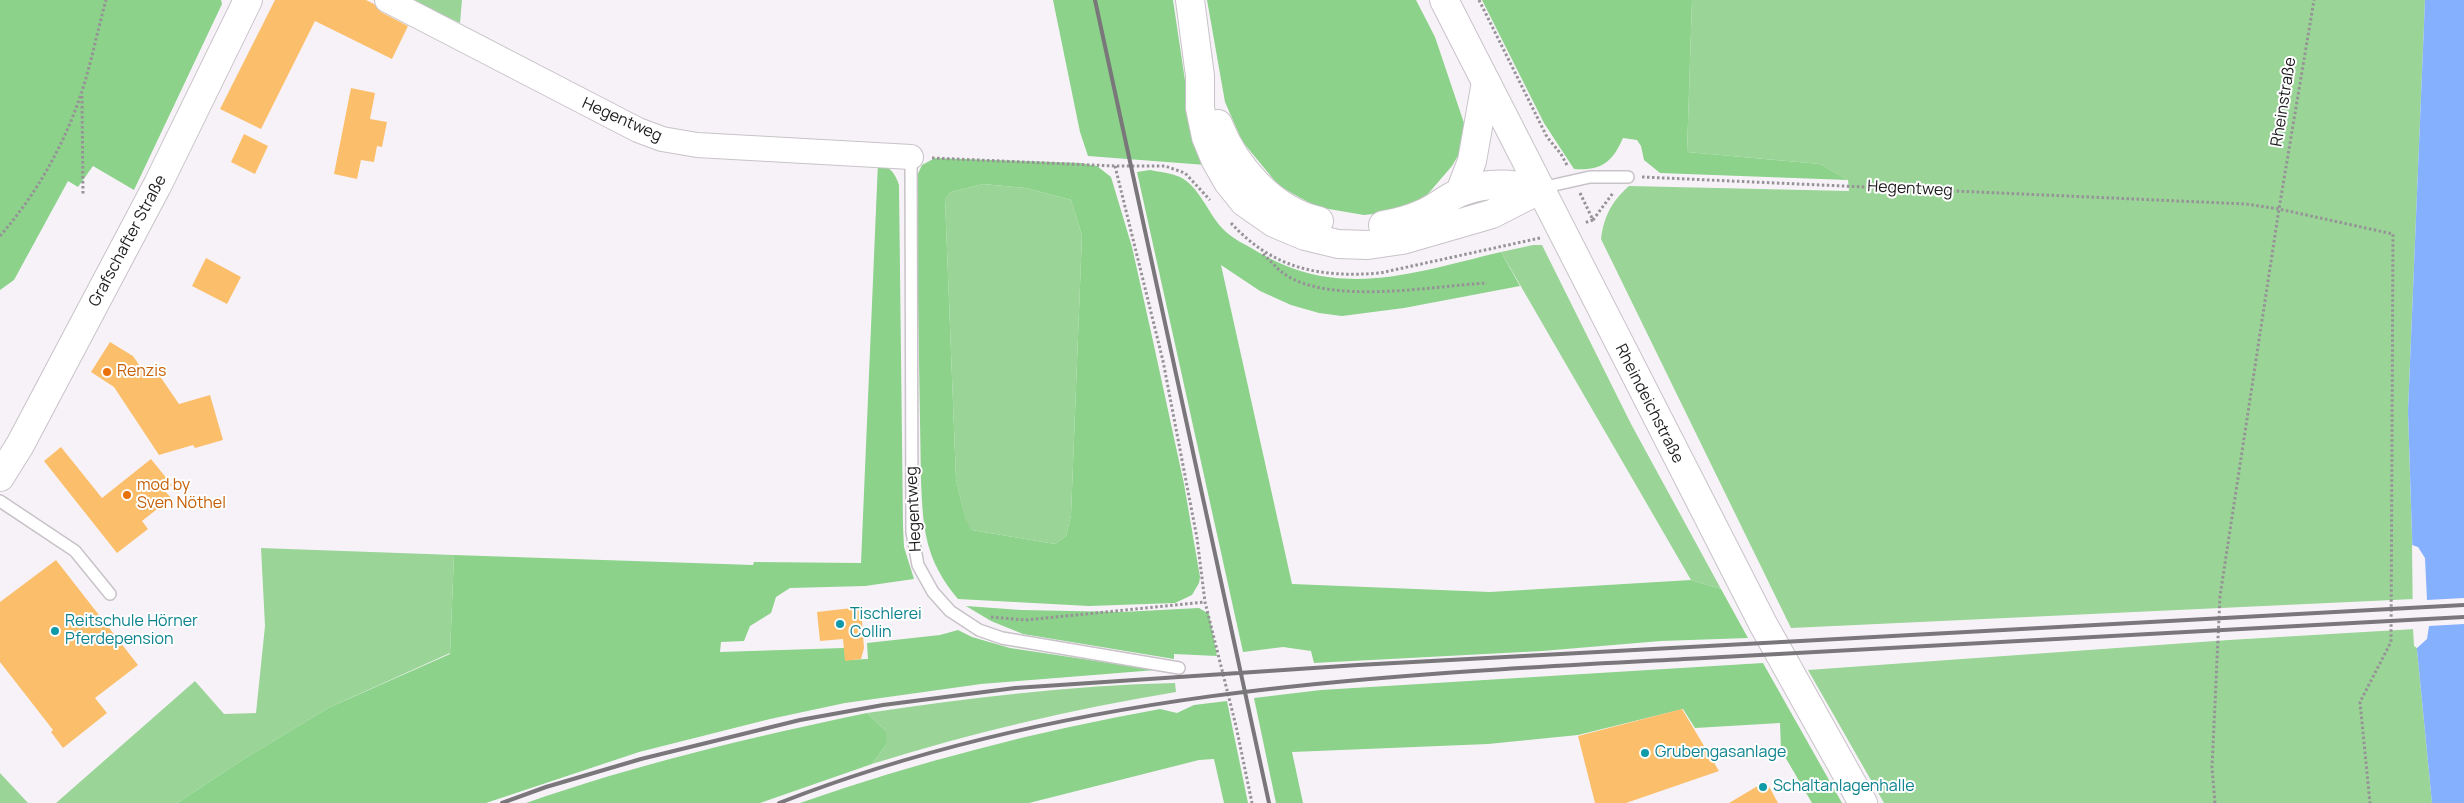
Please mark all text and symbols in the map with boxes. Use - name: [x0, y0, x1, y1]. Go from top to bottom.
- street label: Rheinstraße: [2267, 56, 2301, 148]
- street label: Hegentweg: [579, 94, 665, 146]
- street label: Grafschafter Straße: [85, 172, 171, 310]
- street label: Hegentweg: [1867, 177, 1953, 201]
- street label: Rheindeichstraße: [1611, 341, 1687, 467]
- place label: Renzis: [117, 362, 166, 382]
- marker: Renzis: [101, 366, 113, 378]
- street label: Hegentweg: [902, 466, 926, 552]
- place label: mod by Sven Nöthel: [137, 476, 226, 514]
- marker: mod by Sven Nöthel: [121, 489, 133, 501]
- place label: Tischlerei Collin: [850, 605, 922, 643]
- place label: Reitschule Hörner Pferdepension: [65, 612, 198, 650]
- marker: Tischlerei Collin: [834, 618, 846, 630]
- marker: Reitschule Hörner Pferdepension: [49, 625, 61, 637]
- place label: Grubengasanlage: [1655, 743, 1786, 763]
- marker: Grubengasanlage: [1639, 747, 1651, 759]
- place label: Schaltanlagenhalle: [1773, 777, 1915, 797]
- marker: Schaltanlagenhalle: [1757, 781, 1769, 793]

